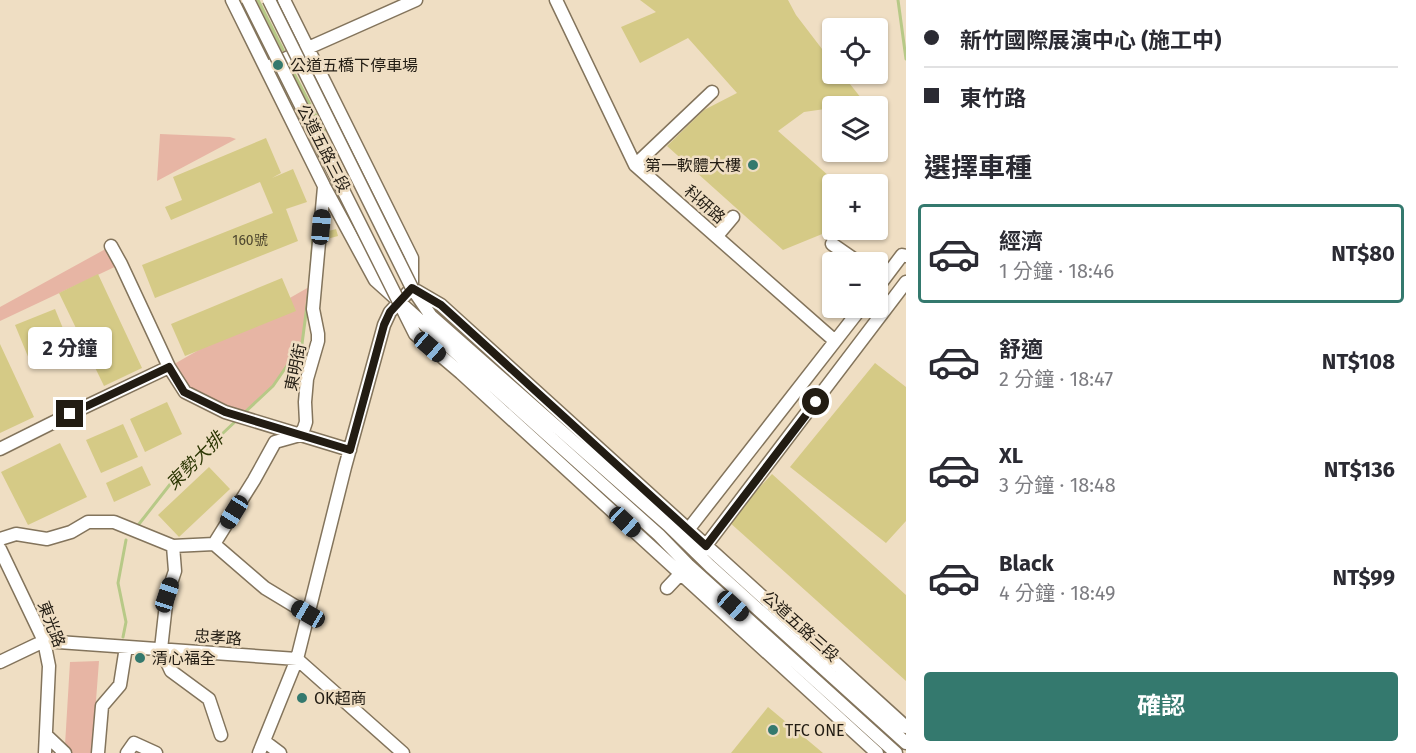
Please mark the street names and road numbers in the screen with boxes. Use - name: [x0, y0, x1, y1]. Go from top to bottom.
- street label: 公道五路三段: [293, 101, 354, 195]
- street label: 科研路: [680, 181, 729, 227]
- street label: 東明街: [281, 342, 310, 393]
- street label: 公道五路三段: [759, 587, 843, 666]
- street label: 東光路: [34, 598, 69, 650]
- street label: 忠孝路: [193, 626, 243, 649]

